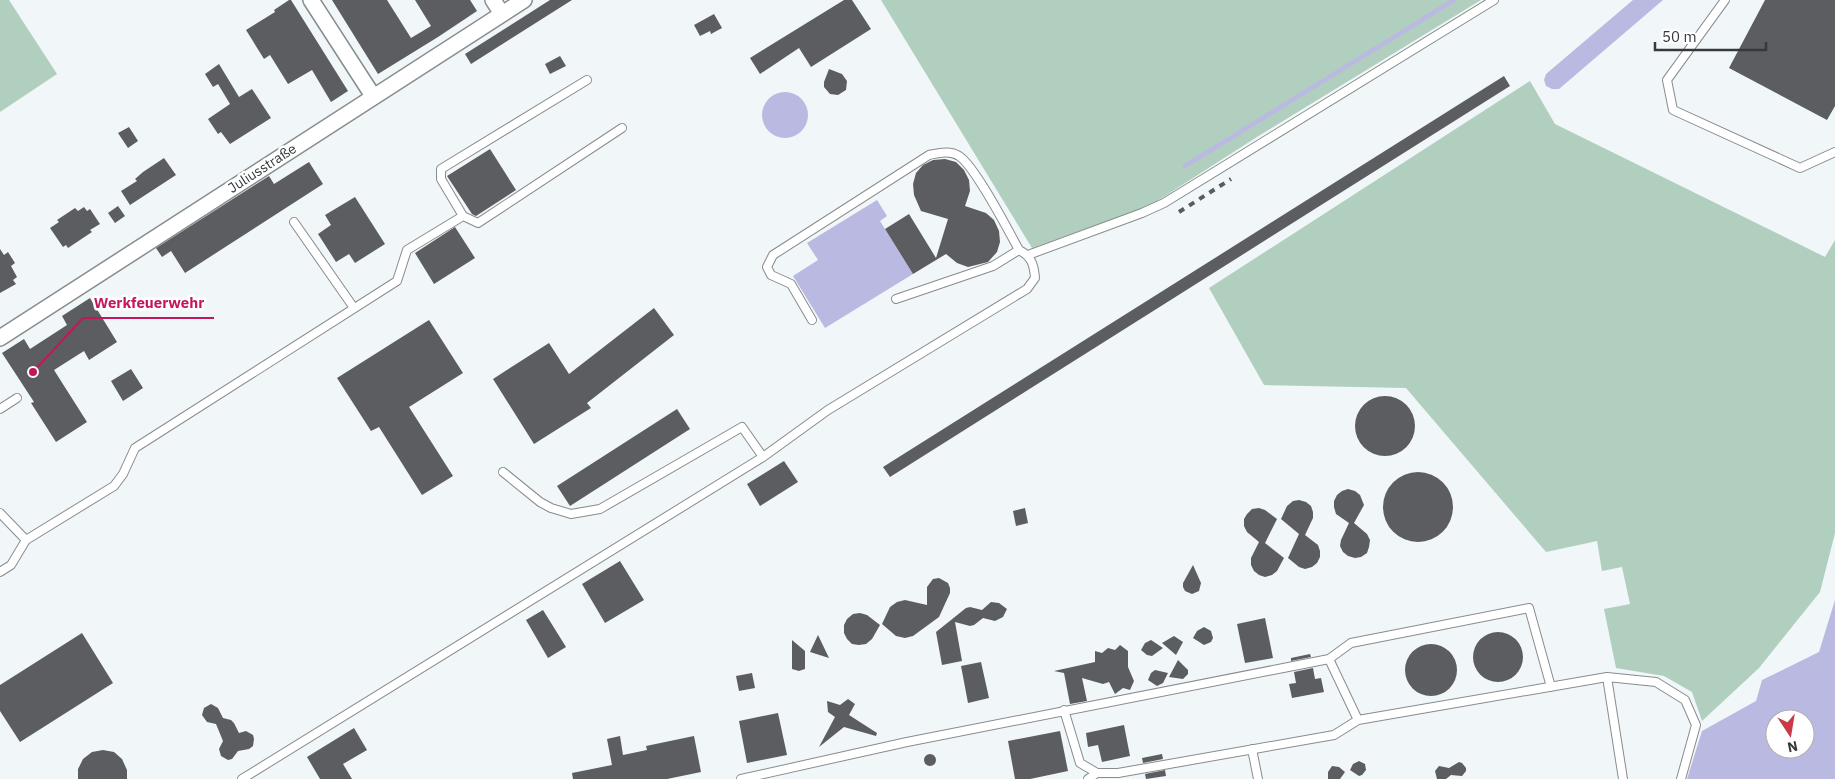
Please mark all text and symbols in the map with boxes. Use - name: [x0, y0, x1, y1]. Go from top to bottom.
- scale bar: [1655, 20, 1766, 52]
- text: 50 m: [1662, 27, 1697, 46]
- street label: Juliusstraße: [224, 139, 300, 197]
- callout: Werkfeuerwehr: [83, 288, 214, 318]
- text: Werkfeuerwehr: [94, 293, 204, 312]
- north arrow: [1765, 709, 1815, 759]
- text: N: [1786, 737, 1800, 757]

